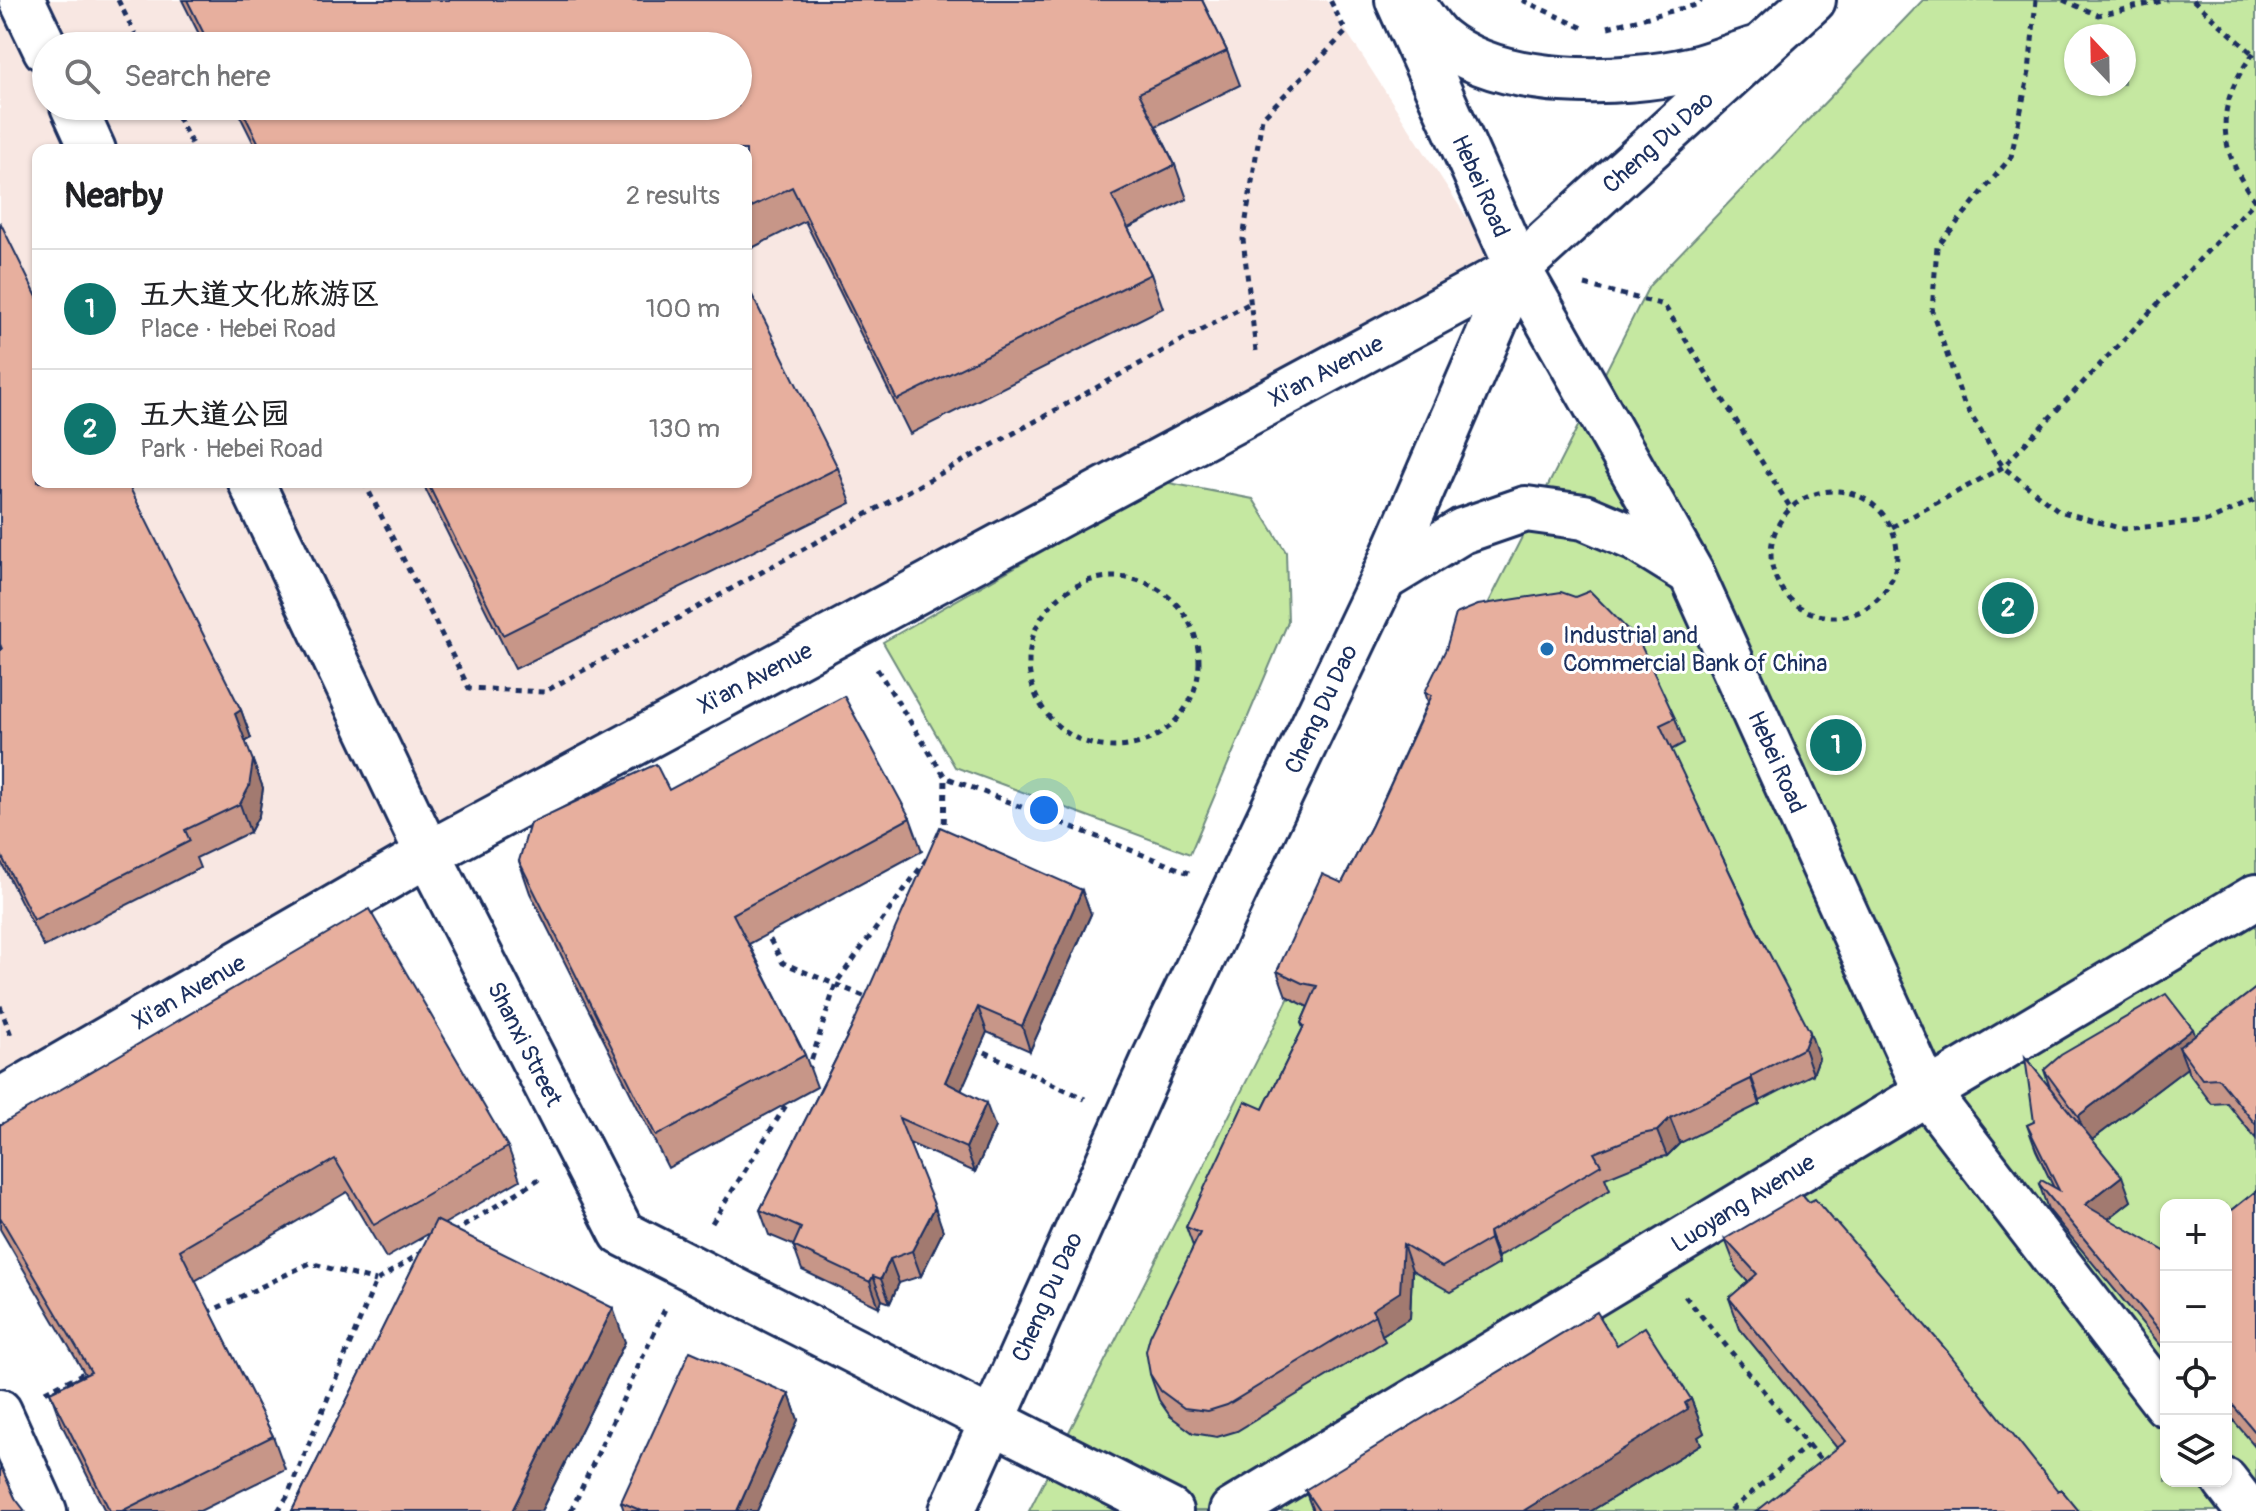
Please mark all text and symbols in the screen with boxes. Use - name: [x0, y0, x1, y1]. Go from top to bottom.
- north arrow: [2064, 24, 2136, 96]
- search box: [32, 32, 752, 120]
- icon: search: [60, 54, 104, 98]
- text: Search here: [124, 58, 271, 95]
- street label: Cheng Du Dao: [1597, 85, 1720, 200]
- street label: Hebei Road: [1445, 131, 1516, 242]
- text: Nearby: [64, 175, 163, 218]
- text: 2 results: [626, 180, 720, 212]
- text: 五大道文化旅游区: [140, 276, 380, 313]
- text: 1: [85, 293, 95, 325]
- text: 100 m: [646, 293, 720, 325]
- text: Place · Hebei Road: [140, 313, 336, 345]
- street label: Xi'an Avenue: [1264, 329, 1389, 414]
- text: 五大道公园: [140, 396, 290, 433]
- text: 2: [83, 413, 97, 445]
- text: 130 m: [649, 413, 720, 445]
- text: Park · Hebei Road: [140, 433, 323, 465]
- pin: 2: [1982, 578, 2034, 638]
- place label: Industrial and Commercial Bank of China: [1563, 621, 1827, 678]
- street label: Xi'an Avenue: [693, 636, 818, 721]
- street label: Cheng Du Dao: [1279, 640, 1364, 778]
- marker: Industrial and Commercial Bank of China: [1538, 640, 1556, 658]
- street label: Hebei Road: [1741, 707, 1812, 818]
- pin: 1: [1810, 715, 1862, 775]
- your location: [1024, 790, 1064, 830]
- street label: Xi'an Avenue: [128, 948, 251, 1036]
- street label: Shanxi Street: [481, 977, 568, 1112]
- street label: Luoyang Avenue: [1666, 1148, 1821, 1259]
- map controls: [2160, 1199, 2232, 1487]
- button: +: [2160, 1199, 2232, 1271]
- street label: Cheng Du Dao: [1006, 1228, 1089, 1367]
- button: −: [2160, 1271, 2232, 1343]
- button: locate: [2160, 1343, 2232, 1415]
- button: layers: [2160, 1415, 2232, 1487]

